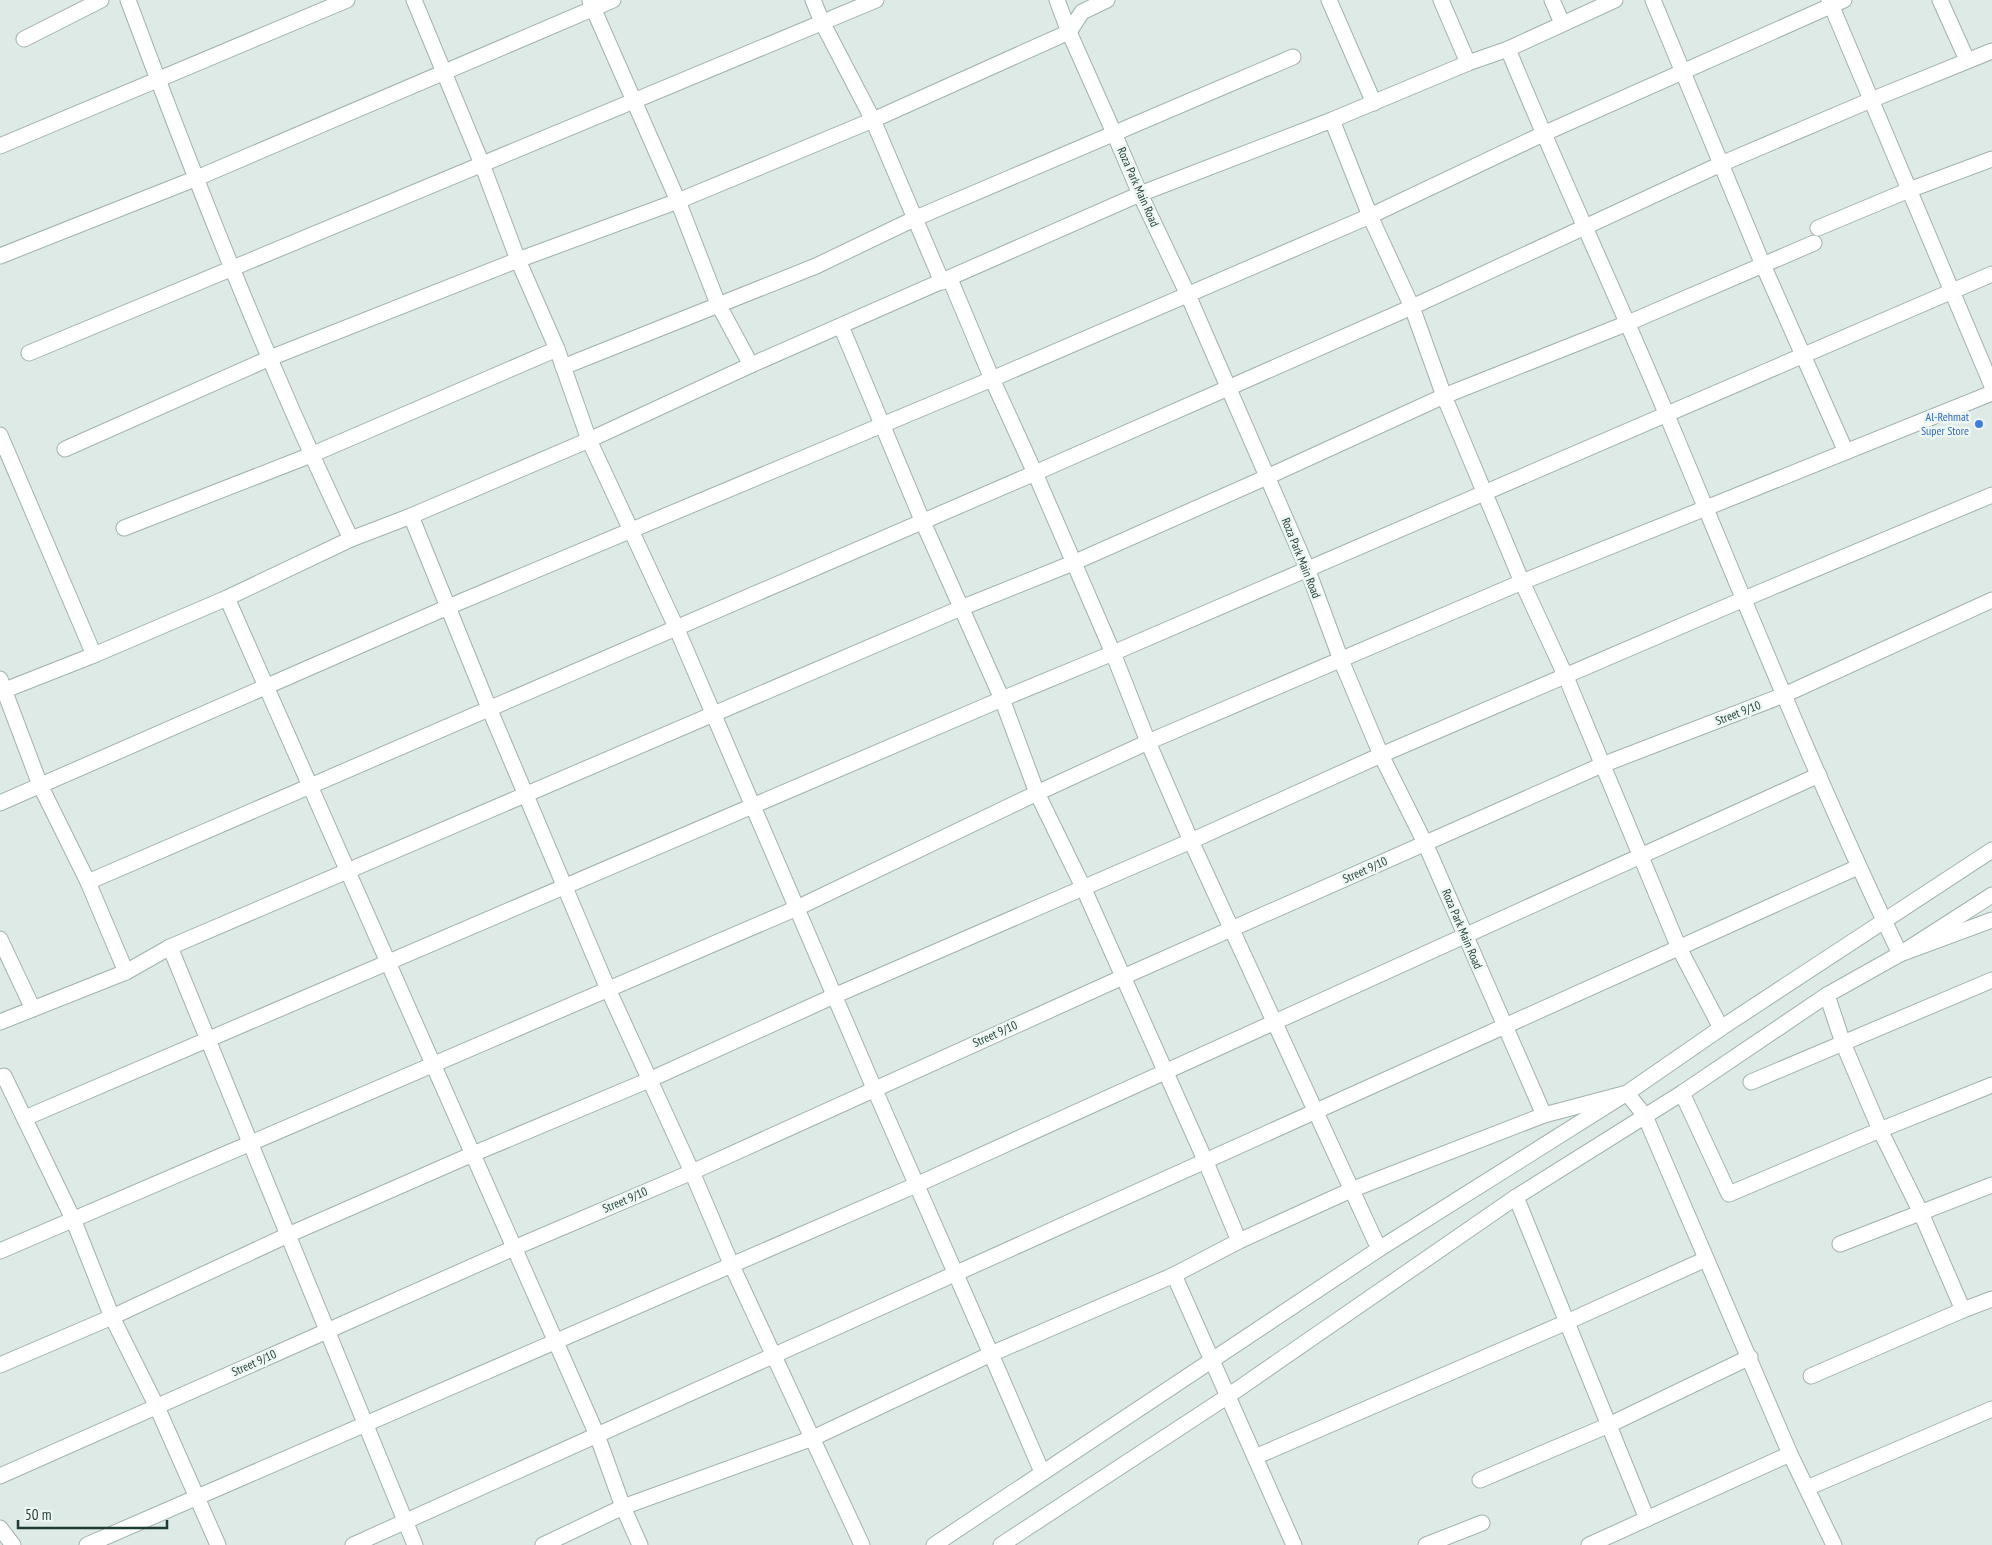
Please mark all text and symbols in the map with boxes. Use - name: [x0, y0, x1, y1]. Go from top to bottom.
- street label: Roza Park Main Road: [1114, 145, 1163, 229]
- place label: Al-Rehmat Super Store: [1921, 409, 1970, 438]
- marker: Al-Rehmat Super Store: [1973, 418, 1985, 430]
- street label: Roza Park Main Road: [1279, 515, 1324, 600]
- street label: Street 9/10: [1713, 697, 1763, 728]
- street label: Street 9/10: [1340, 853, 1389, 886]
- street label: Roza Park Main Road: [1439, 887, 1486, 971]
- street label: Street 9/10: [970, 1017, 1019, 1050]
- street label: Street 9/10: [600, 1183, 649, 1216]
- street label: Street 9/10: [229, 1346, 278, 1379]
- scale bar: [18, 1498, 166, 1530]
- text: 50 m: [25, 1505, 51, 1524]

